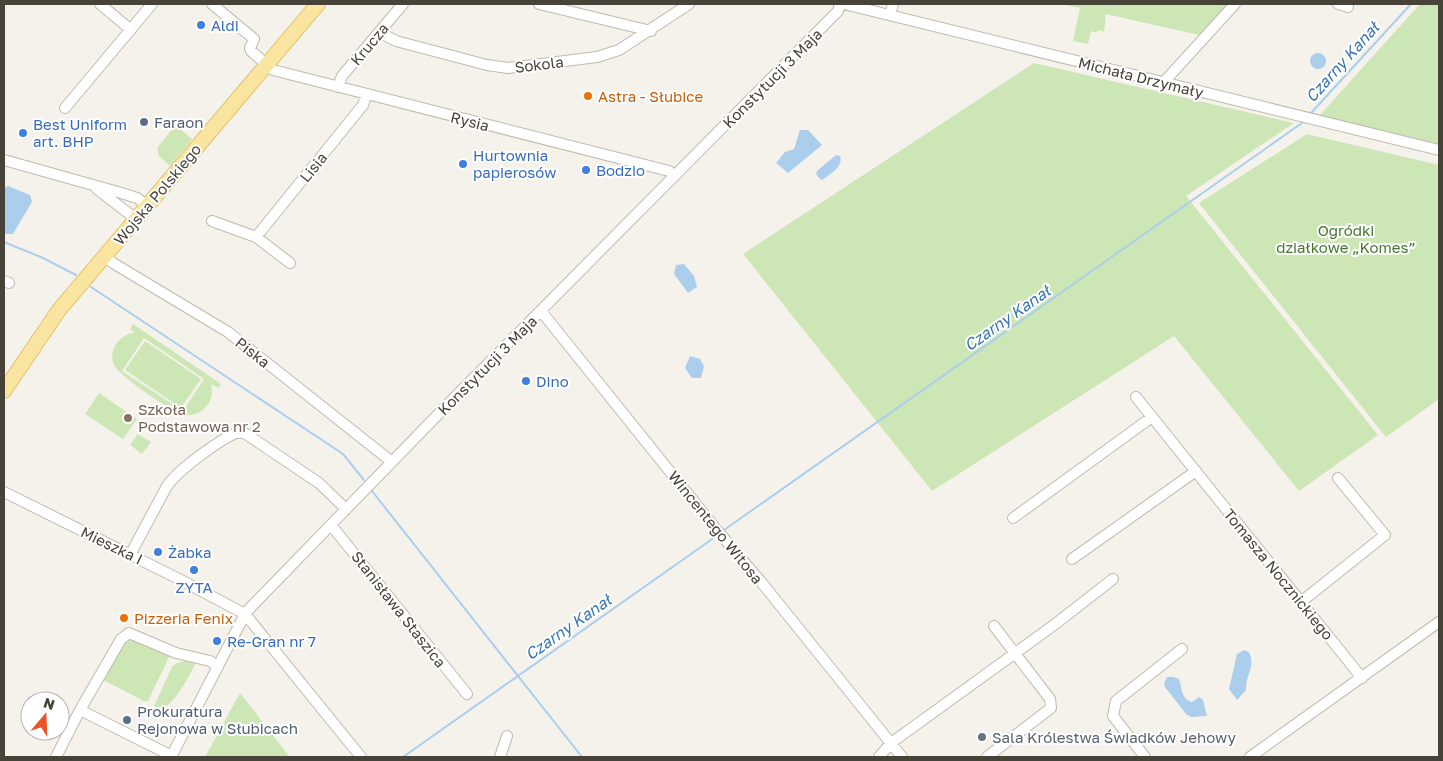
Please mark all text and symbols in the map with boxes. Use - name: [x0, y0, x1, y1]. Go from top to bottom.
- place label: Aldi: [211, 16, 239, 34]
- water label: Czarny Kanał: [1301, 17, 1384, 106]
- marker: Aldi: [195, 19, 207, 31]
- street label: Krucza: [346, 19, 392, 69]
- street label: Konstytucji 3 Maja: [719, 25, 825, 131]
- street label: Sokola: [514, 52, 564, 76]
- street label: Michała Drzymały: [1077, 53, 1206, 101]
- place label: Astra - Słubice: [598, 87, 703, 105]
- marker: Astra - Słubice: [582, 90, 594, 102]
- street label: Rysia: [449, 108, 491, 134]
- place label: Faraon: [154, 113, 204, 131]
- place label: Best Uniform art. BHP: [33, 115, 127, 150]
- marker: Faraon: [138, 116, 150, 128]
- marker: Best Uniform art. BHP: [17, 127, 29, 139]
- street label: Wojska Polskiego: [110, 140, 204, 248]
- place label: Hurtownia papierosów: [473, 146, 556, 181]
- street label: Lisia: [296, 149, 330, 185]
- marker: Hurtownia papierosów: [457, 158, 469, 170]
- place label: Bodzio: [596, 161, 645, 179]
- marker: Bodzio: [580, 164, 592, 176]
- park label: Ogródki działkowe „Komes”: [1276, 221, 1416, 256]
- water label: Czarny Kanał: [960, 280, 1055, 355]
- street label: Konstytucji 3 Maja: [434, 312, 540, 418]
- street label: Piska: [232, 333, 274, 371]
- place label: Dino: [536, 372, 569, 390]
- marker: Dino: [520, 375, 532, 387]
- place label: Szkoła Podstawowa nr 2: [138, 400, 261, 435]
- marker: Szkoła Podstawowa nr 2: [122, 412, 134, 424]
- street label: Wincentego Witosa: [665, 467, 767, 587]
- street label: Tomasza Nocznickiego: [1221, 505, 1337, 643]
- street label: Mieszka I: [78, 522, 146, 568]
- place label: Żabka: [168, 543, 212, 561]
- marker: Żabka: [152, 546, 164, 558]
- street label: Stanisława Staszica: [348, 547, 450, 671]
- marker: ZYTA: [188, 564, 200, 576]
- place label: ZYTA: [175, 578, 213, 596]
- water label: Czarny Kanał: [521, 589, 616, 664]
- place label: Pizzeria Fenix: [134, 609, 233, 627]
- marker: Pizzeria Fenix: [118, 612, 130, 624]
- place label: Re-Gran nr 7: [227, 632, 316, 650]
- marker: Re-Gran nr 7: [211, 635, 223, 647]
- north arrow: [20, 691, 70, 741]
- text: N: [42, 693, 57, 713]
- place label: Prokuratura Rejonowa w Słubicach: [137, 702, 298, 737]
- marker: Prokuratura Rejonowa w Słubicach: [121, 714, 133, 726]
- place label: Sala Królestwa Świadków Jehowy: [992, 728, 1236, 746]
- marker: Sala Królestwa Świadków Jehowy: [976, 731, 988, 743]

